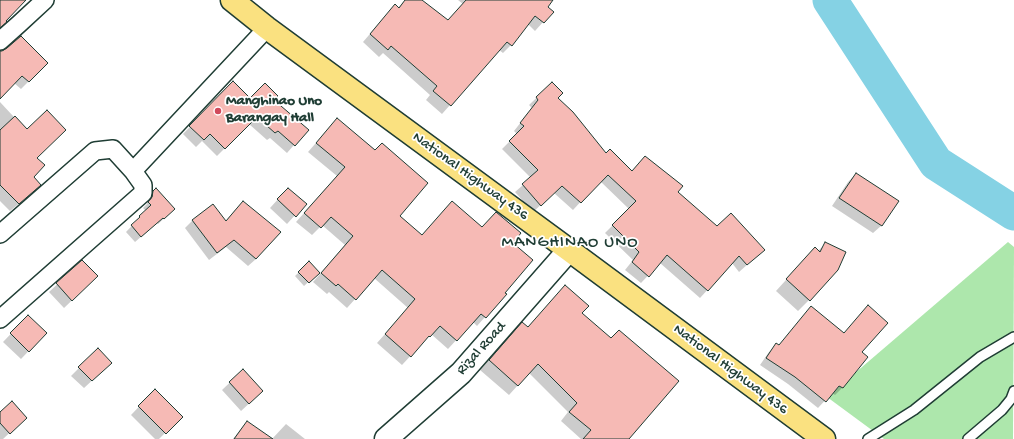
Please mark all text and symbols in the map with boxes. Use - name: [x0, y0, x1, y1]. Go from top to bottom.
- place label: Manghinao Uno Barangay Hall: [226, 93, 322, 128]
- marker: Manghinao Uno Barangay Hall: [213, 106, 223, 116]
- street label: National Highway 436: [408, 129, 532, 225]
- district label: MANGHINAO UNO: [502, 233, 638, 253]
- street label: Rizal Road: [453, 319, 511, 379]
- street label: National Highway 436: [669, 321, 791, 419]

